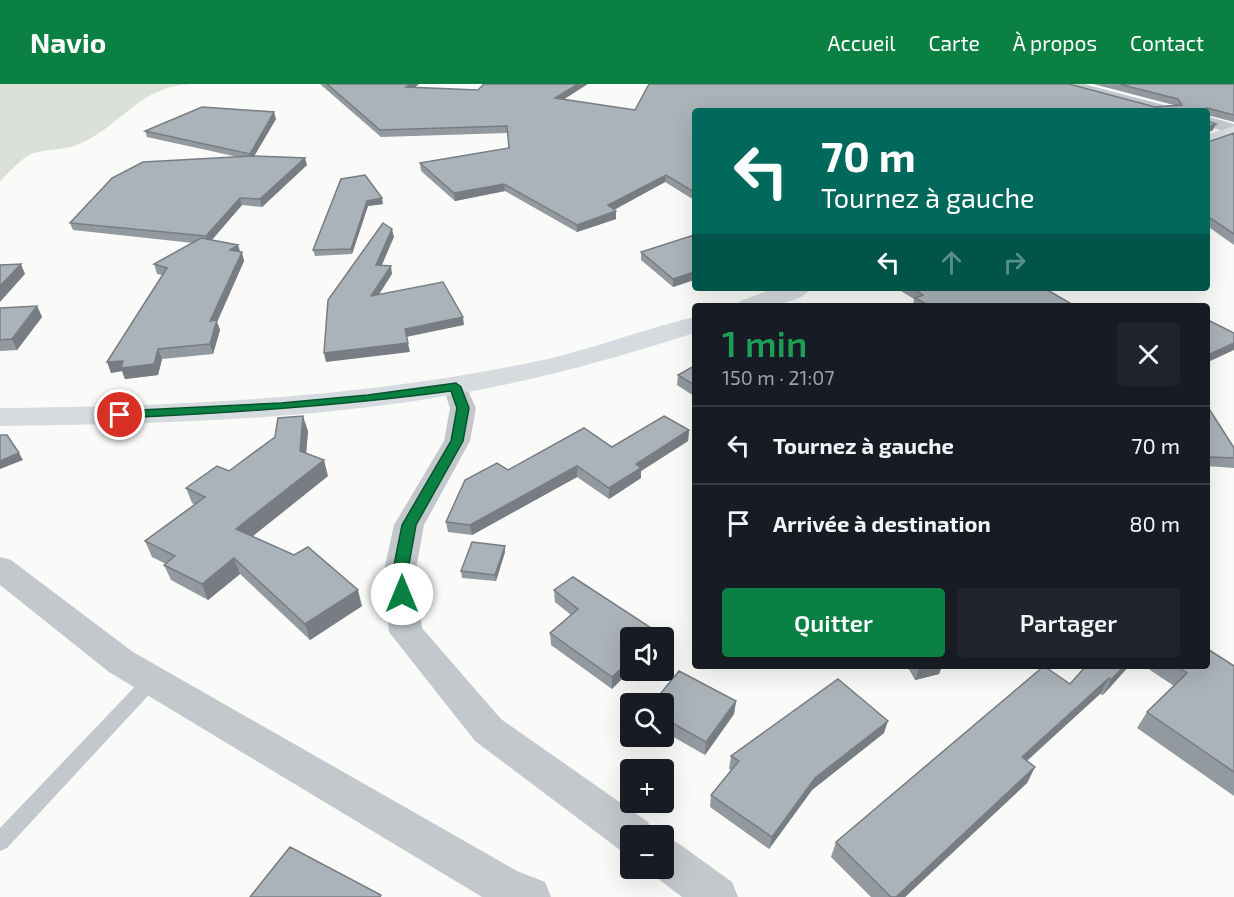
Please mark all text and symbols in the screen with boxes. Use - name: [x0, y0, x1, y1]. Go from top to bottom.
- text: Navio: [30, 25, 106, 59]
- text: Accueil: [827, 30, 896, 55]
- text: Carte: [929, 30, 980, 55]
- text: À propos: [1013, 30, 1097, 55]
- text: Contact: [1130, 30, 1204, 55]
- text: 70 m: [821, 130, 916, 180]
- icon: left: [722, 132, 800, 210]
- text: Tournez à gauche: [821, 181, 1035, 213]
- icon: left: [872, 246, 905, 279]
- icon: ahead: [935, 246, 968, 279]
- icon: right: [998, 246, 1031, 279]
- text: 1 min: [722, 321, 807, 364]
- button: close: [1117, 323, 1180, 386]
- text: 150 m · 21:07: [722, 365, 835, 389]
- pin: [94, 389, 145, 440]
- icon: arrive: [103, 398, 136, 431]
- icon: left: [722, 429, 755, 462]
- text: Tournez à gauche: [773, 432, 954, 458]
- text: 70 m: [1131, 432, 1180, 458]
- icon: arrive: [722, 507, 755, 540]
- text: Arrivée à destination: [773, 510, 991, 536]
- text: 80 m: [1129, 510, 1180, 536]
- position arrow: [370, 562, 434, 626]
- button: Quitter: [722, 588, 945, 657]
- button: Partager: [957, 588, 1180, 657]
- map controls: [620, 627, 674, 879]
- button: sound: [620, 627, 674, 681]
- button: search: [620, 693, 674, 747]
- button: +: [620, 759, 674, 813]
- button: −: [620, 825, 674, 879]

